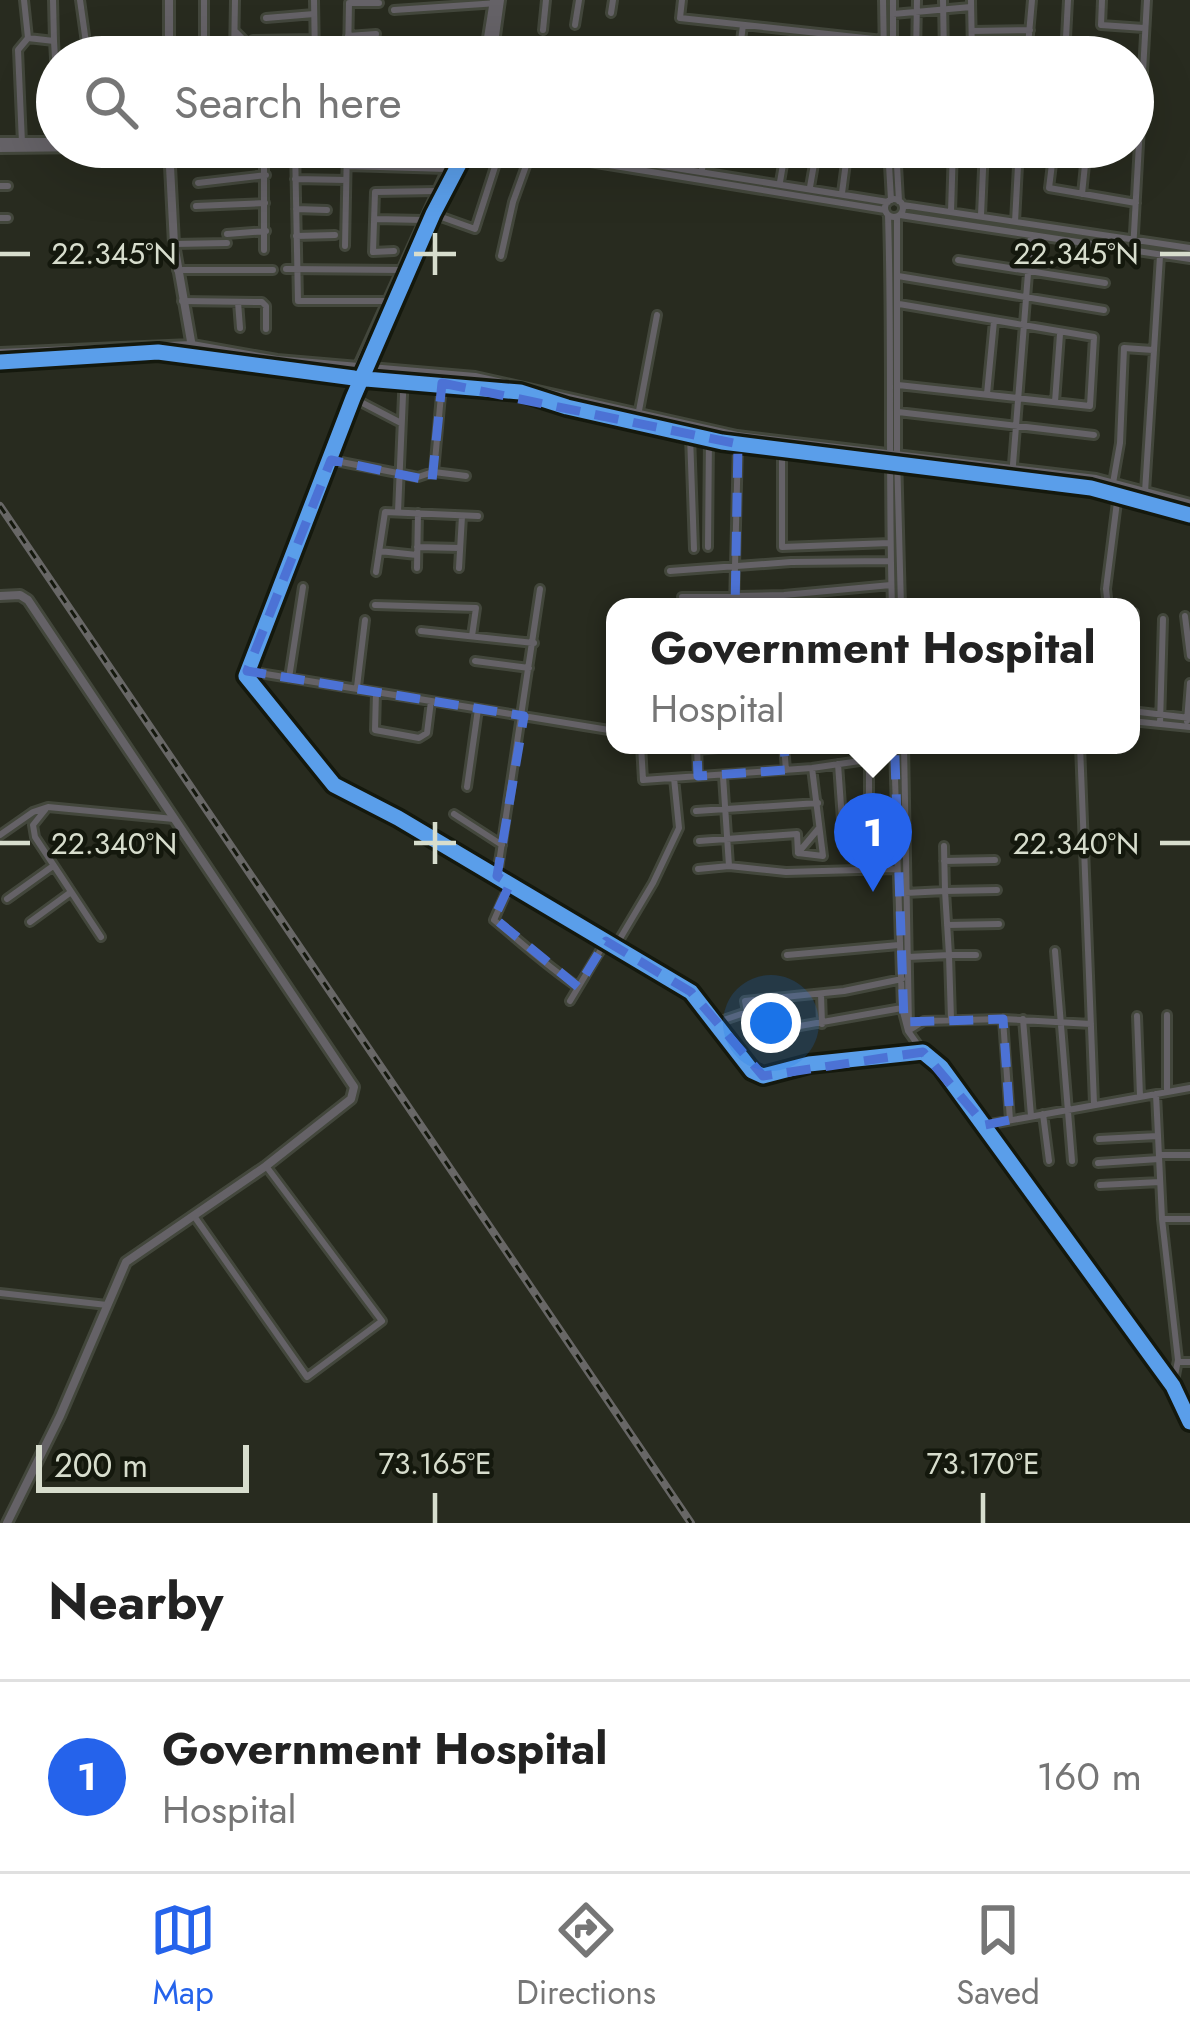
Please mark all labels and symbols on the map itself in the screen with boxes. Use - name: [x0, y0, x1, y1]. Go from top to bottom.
- text: 22.345°N: [51, 232, 177, 275]
- text: 22.345°N: [1013, 232, 1139, 275]
- pin: 1: [834, 793, 912, 892]
- text: 22.340°N: [51, 822, 177, 865]
- text: 22.340°N: [1013, 822, 1139, 865]
- your location: [741, 993, 801, 1053]
- scale bar: [36, 1439, 249, 1492]
- text: 73.165°E: [378, 1442, 492, 1485]
- text: 73.170°E: [927, 1442, 1039, 1485]

